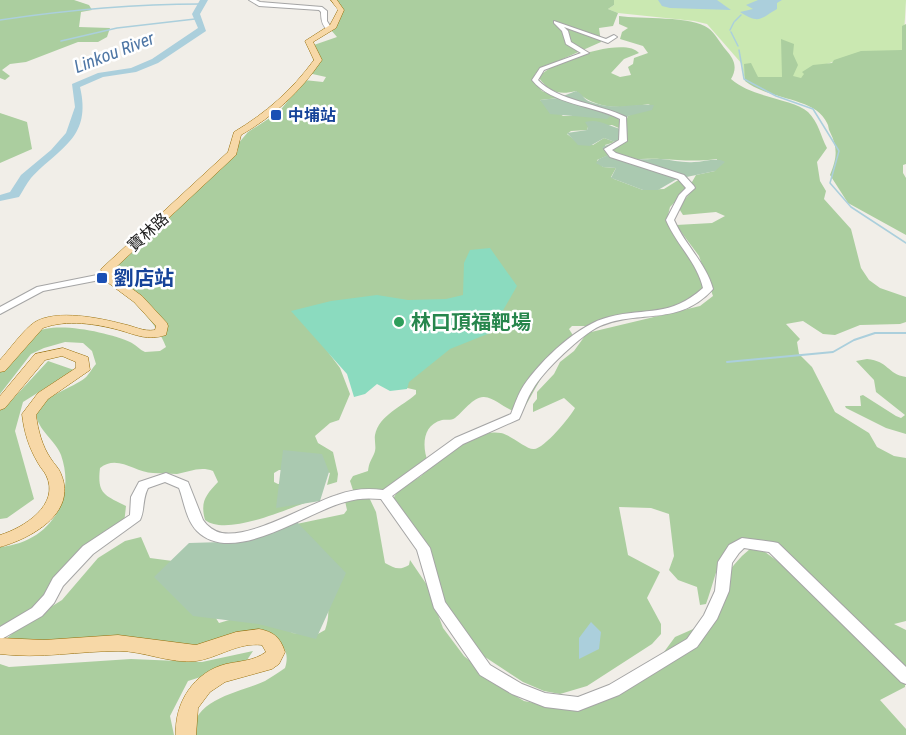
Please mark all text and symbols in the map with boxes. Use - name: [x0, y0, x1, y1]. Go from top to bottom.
- water label: Linkou River: [71, 27, 158, 77]
- place label: 中埔站: [288, 106, 336, 125]
- marker: 中埔站: [269, 108, 283, 122]
- street label: 寶林路: [124, 209, 172, 255]
- place label: 劉店站: [114, 266, 174, 290]
- marker: 劉店站: [95, 271, 109, 285]
- place label: 林口頂福靶場: [411, 310, 531, 334]
- marker: 林口頂福靶場: [392, 315, 406, 329]

